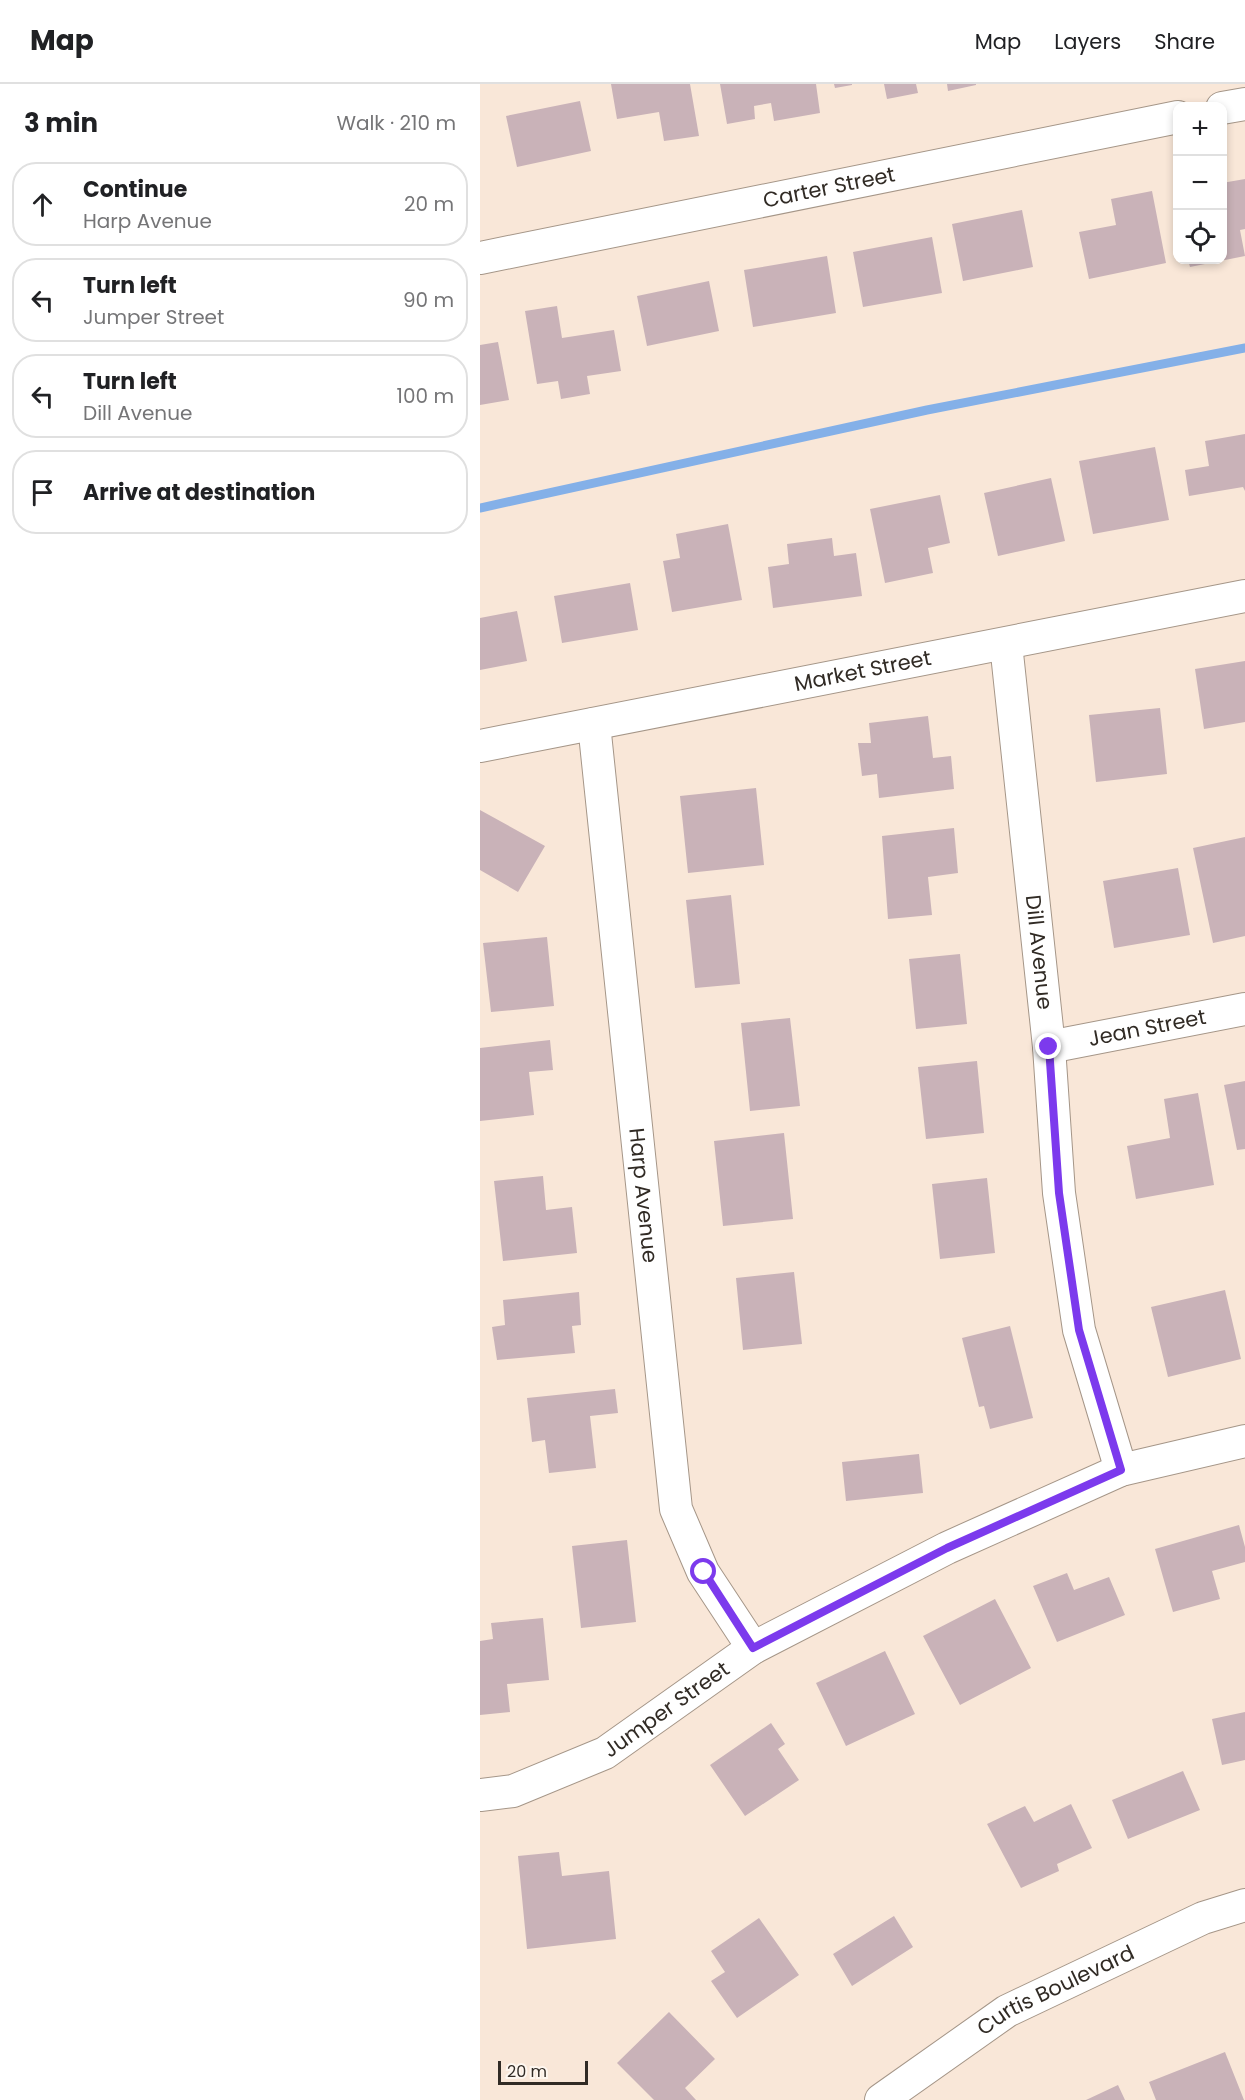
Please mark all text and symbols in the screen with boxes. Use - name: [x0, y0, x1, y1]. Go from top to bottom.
- text: Map: [30, 21, 94, 60]
- text: Map: [975, 27, 1021, 56]
- text: Layers: [1054, 27, 1121, 56]
- text: Share: [1154, 27, 1215, 56]
- map controls: [1173, 102, 1227, 264]
- button: +: [1173, 102, 1227, 156]
- text: 3 min: [24, 105, 98, 141]
- text: Walk · 210 m: [336, 109, 456, 137]
- button: −: [1173, 156, 1227, 210]
- street label: Carter Street: [760, 160, 897, 214]
- text: Continue: [83, 174, 187, 205]
- icon: ahead: [26, 188, 59, 221]
- text: 20 m: [404, 190, 454, 218]
- text: Harp Avenue: [83, 207, 212, 235]
- button: locate: [1173, 210, 1227, 264]
- text: Turn left: [83, 270, 177, 301]
- icon: left: [26, 284, 59, 317]
- text: 90 m: [403, 286, 454, 314]
- text: Jumper Street: [83, 303, 224, 331]
- text: Turn left: [83, 366, 177, 397]
- icon: left: [26, 380, 59, 413]
- text: 100 m: [397, 382, 454, 410]
- text: Dill Avenue: [83, 399, 192, 427]
- icon: arrive: [26, 476, 59, 509]
- text: Arrive at destination: [83, 477, 315, 508]
- street label: Market Street: [792, 643, 934, 698]
- street label: Dill Avenue: [1019, 894, 1060, 1011]
- street label: Jean Street: [1086, 1002, 1208, 1053]
- route end: [1035, 1033, 1061, 1059]
- street label: Harp Avenue: [622, 1127, 665, 1264]
- route start: [690, 1558, 716, 1584]
- street label: Jumper Street: [597, 1654, 735, 1764]
- street label: Curtis Boulevard: [971, 1938, 1139, 2042]
- scale bar: [498, 2058, 588, 2086]
- text: 20 m: [507, 2060, 547, 2083]

